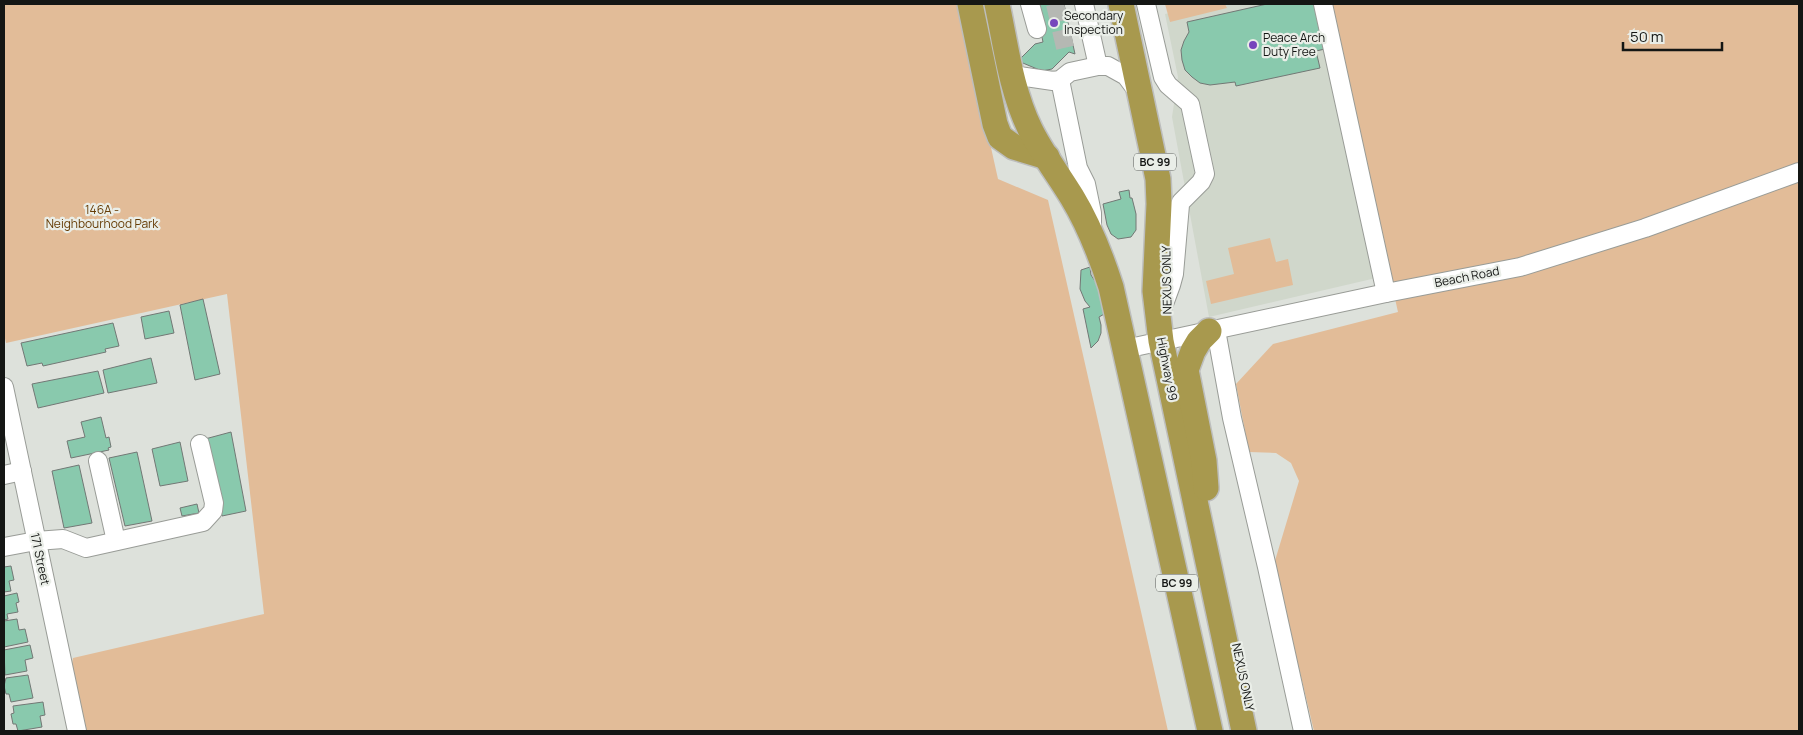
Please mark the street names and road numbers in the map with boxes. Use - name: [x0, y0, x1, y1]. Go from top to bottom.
- road number: BC 99: [1134, 154, 1176, 170]
- street label: NEXUS ONLY: [1157, 245, 1176, 314]
- street label: Beach Road: [1433, 262, 1501, 291]
- street label: Highway 99: [1153, 336, 1182, 402]
- street label: 171 Street: [27, 531, 54, 587]
- road number: BC 99: [1156, 574, 1198, 592]
- street label: NEXUS ONLY: [1228, 642, 1259, 713]

